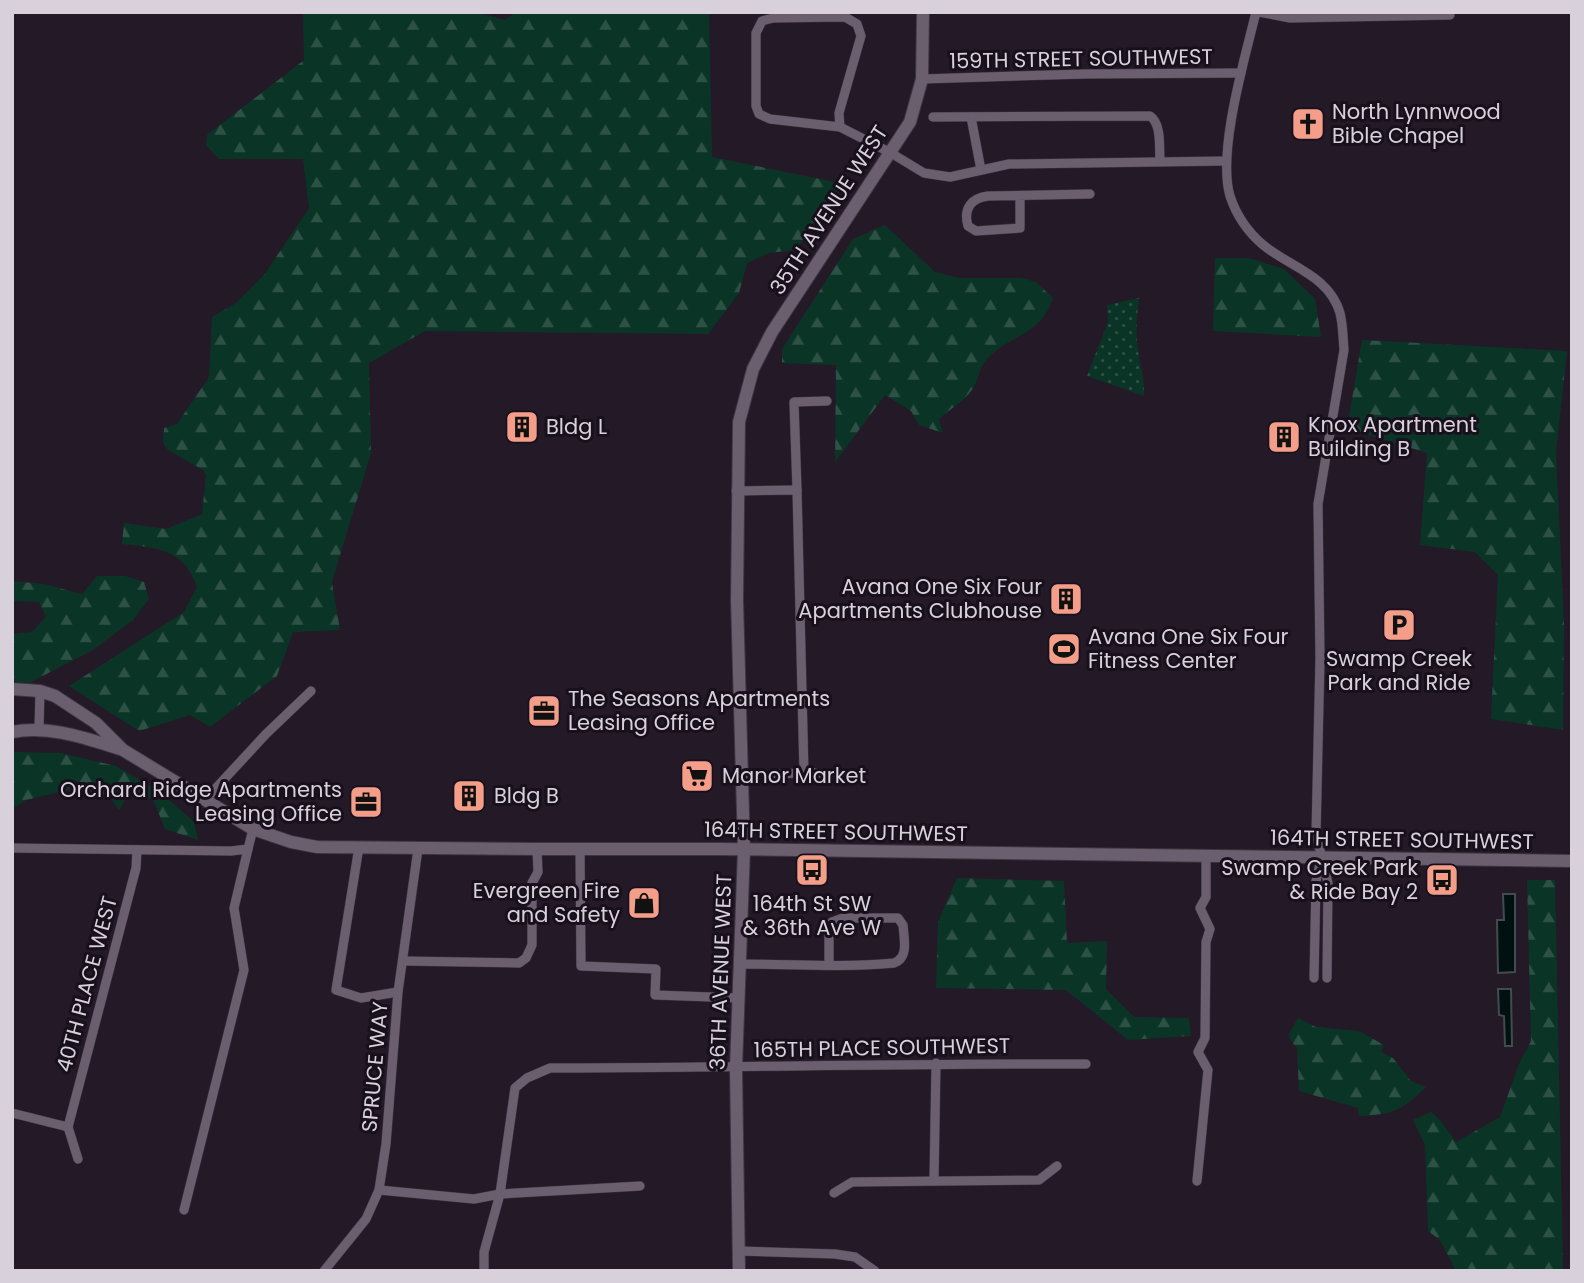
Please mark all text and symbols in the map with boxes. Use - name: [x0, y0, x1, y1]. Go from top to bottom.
- street label: 159TH STREET SOUTHWEST: [949, 42, 1213, 75]
- place label: North Lynnwood Bible Chapel: [1332, 97, 1501, 150]
- church icon: North Lynnwood Bible Chapel: [1289, 105, 1327, 143]
- street label: 35TH AVENUE WEST: [763, 119, 894, 300]
- building icon: Bldg L: [503, 408, 541, 446]
- place label: Knox Apartment Building B: [1308, 410, 1477, 463]
- place label: Bldg L: [546, 412, 607, 441]
- building icon: Knox Apartment Building B: [1265, 418, 1303, 456]
- place label: Avana One Six Four Apartments Clubhouse: [798, 572, 1042, 625]
- building icon: Avana One Six Four Apartments Clubhouse: [1047, 580, 1085, 618]
- parking icon: Swamp Creek Park and Ride: [1380, 606, 1418, 644]
- place label: Avana One Six Four Fitness Center: [1088, 622, 1289, 675]
- sports icon: Avana One Six Four Fitness Center: [1045, 630, 1083, 668]
- place label: Swamp Creek Park and Ride: [1326, 644, 1472, 697]
- place label: The Seasons Apartments Leasing Office: [568, 684, 830, 737]
- office icon: The Seasons Apartments Leasing Office: [525, 692, 563, 730]
- supermarket icon: Manor Market: [678, 757, 716, 795]
- place label: Manor Market: [722, 761, 866, 790]
- place label: Orchard Ridge Apartments Leasing Office: [60, 775, 342, 828]
- building icon: Bldg B: [450, 777, 488, 815]
- place label: Bldg B: [494, 781, 559, 810]
- office icon: Orchard Ridge Apartments Leasing Office: [347, 783, 385, 821]
- street label: 164TH STREET SOUTHWEST: [704, 815, 968, 848]
- street label: 164TH STREET SOUTHWEST: [1270, 823, 1534, 856]
- bus stop icon: 164th St SW & 36th Ave W: [793, 851, 831, 889]
- place label: Swamp Creek Park & Ride Bay 2: [1221, 853, 1418, 906]
- bus stop icon: Swamp Creek Park & Ride Bay 2: [1423, 861, 1461, 899]
- street label: 36TH AVENUE WEST: [703, 873, 738, 1071]
- place label: Evergreen Fire and Safety: [473, 876, 620, 929]
- shop icon: Evergreen Fire and Safety: [625, 884, 663, 922]
- place label: 164th St SW & 36th Ave W: [743, 889, 882, 942]
- street label: 40TH PLACE WEST: [49, 893, 124, 1075]
- street label: SPRUCE WAY: [354, 1000, 395, 1133]
- street label: 165TH PLACE SOUTHWEST: [753, 1031, 1011, 1064]

